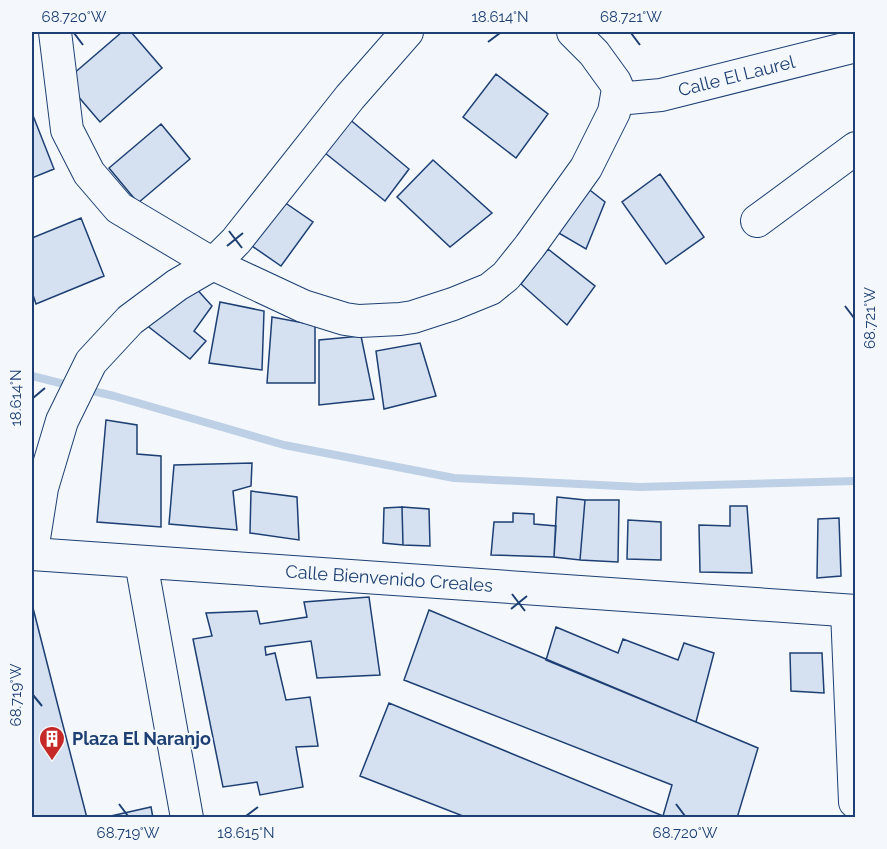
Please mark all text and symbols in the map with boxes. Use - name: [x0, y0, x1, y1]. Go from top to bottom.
- text: 68.720°W: [42, 8, 107, 26]
- text: 18.614°N: [471, 8, 529, 26]
- text: 68.721°W: [600, 8, 662, 26]
- street label: Calle El Laurel: [676, 51, 797, 100]
- text: 68.721°W: [861, 287, 879, 349]
- text: 18.614°N: [7, 369, 25, 427]
- street label: Calle Bienvenido Creales: [285, 561, 494, 596]
- text: 68.719°W: [7, 663, 25, 726]
- building icon: Plaza El Naranjo: [37, 724, 67, 762]
- place label: Plaza El Naranjo: [72, 728, 211, 749]
- text: 68.719°W: [97, 824, 160, 842]
- text: 18.615°N: [217, 824, 275, 842]
- text: 68.720°W: [653, 824, 718, 842]

